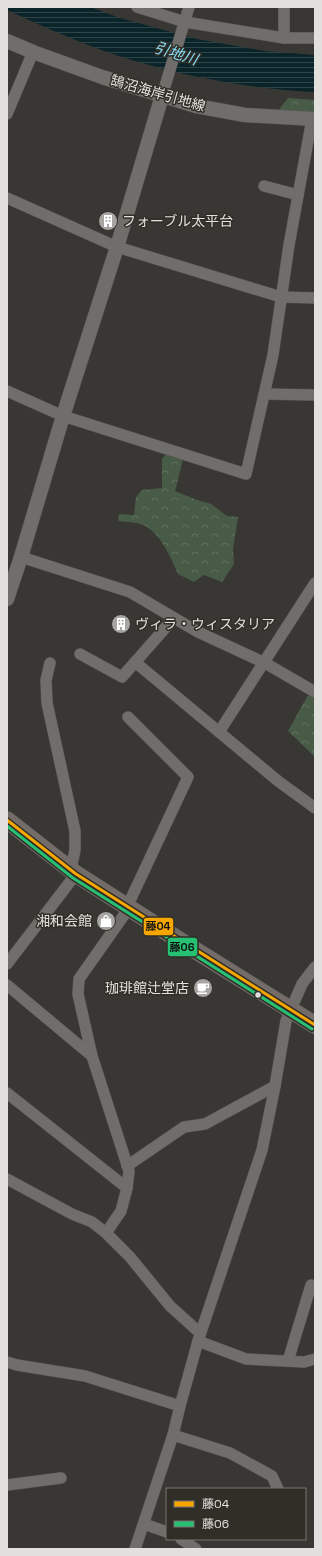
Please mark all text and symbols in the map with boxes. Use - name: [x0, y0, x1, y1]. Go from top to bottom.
- water label: 引地川: [152, 37, 202, 69]
- street label: 鵠沼海岸引地線: [108, 71, 208, 115]
- building icon: フォーブル太平台: [97, 210, 119, 232]
- place label: フォーブル太平台: [122, 212, 233, 230]
- building icon: ヴィラ・ウィスタリア: [110, 613, 132, 635]
- place label: ヴィラ・ウィスタリア: [135, 615, 275, 633]
- shop icon: 湘和会館: [95, 910, 117, 932]
- place label: 湘和会館: [36, 912, 92, 930]
- line badge: 藤04: [143, 917, 174, 936]
- text: 藤04: [145, 919, 171, 933]
- line badge: 藤06: [167, 937, 198, 957]
- text: 藤06: [170, 940, 195, 954]
- cafe icon: 珈琲館辻堂店: [192, 977, 214, 999]
- place label: 珈琲館辻堂店: [105, 979, 189, 997]
- unlabelled marker: [253, 990, 263, 1000]
- legend: [166, 1488, 306, 1540]
- text: 藤04: [202, 1496, 230, 1512]
- text: 藤06: [202, 1516, 229, 1532]

